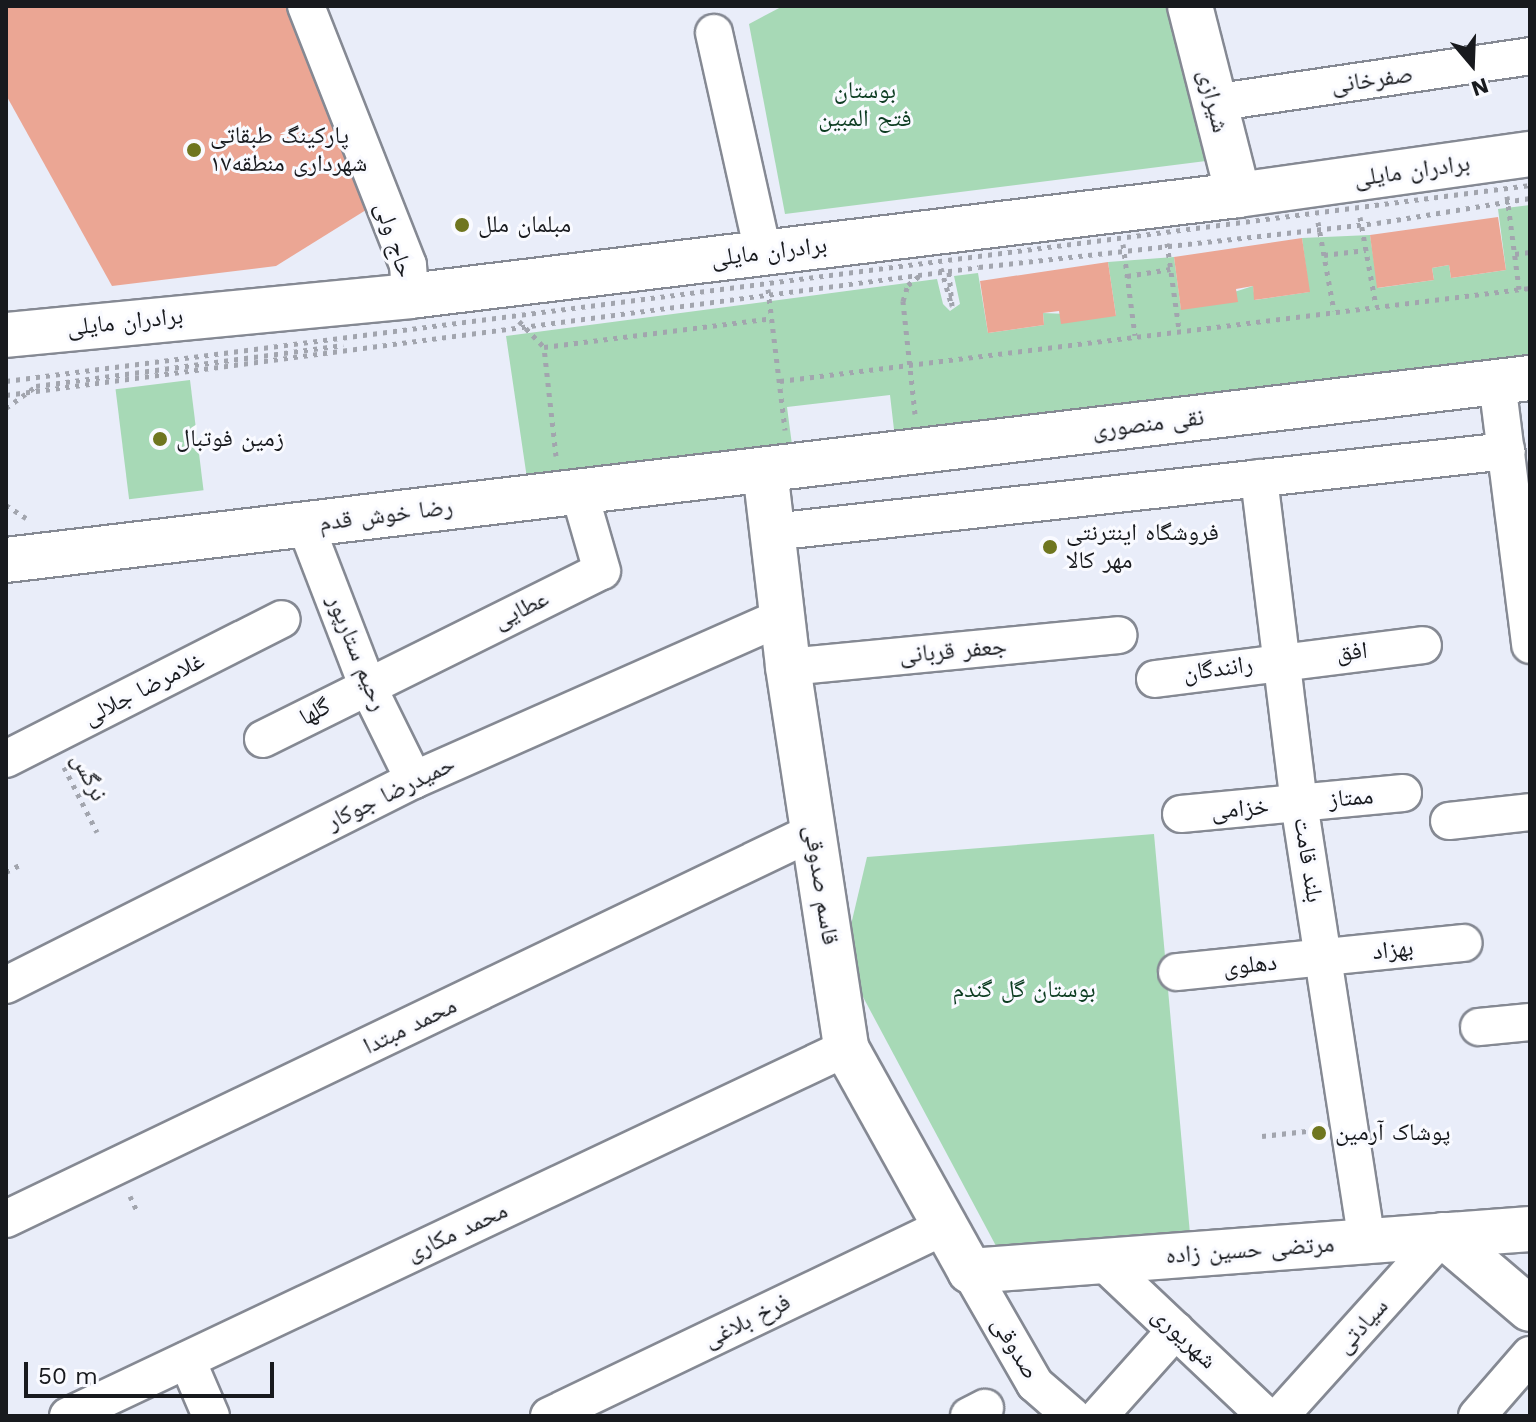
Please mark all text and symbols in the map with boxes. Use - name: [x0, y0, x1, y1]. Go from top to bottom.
- north arrow: [1432, 24, 1512, 104]
- street label: صفرخانی: [1329, 60, 1415, 100]
- street label: شیرازی: [1191, 66, 1235, 136]
- text: N: [1468, 73, 1492, 102]
- park label: بوستان فتح المبین: [818, 77, 912, 133]
- place label: پارکینگ طبقاتی شهرداری منطقه۱۷: [210, 122, 367, 178]
- marker: پارکینگ طبقاتی شهرداری منطقه۱۷: [185, 141, 203, 159]
- street label: برادران مایلی: [1352, 149, 1472, 193]
- street label: حاج ولی: [368, 199, 420, 281]
- place label: مبلمان ملل: [478, 211, 571, 239]
- marker: مبلمان ملل: [453, 216, 471, 234]
- street label: برادران مایلی: [709, 231, 829, 273]
- street label: برادران مایلی: [65, 302, 185, 342]
- street label: نقی منصوری: [1090, 403, 1206, 445]
- place label: زمین فوتبال: [176, 425, 284, 453]
- marker: زمین فوتبال: [151, 430, 169, 448]
- street label: رضا خوش قدم: [317, 493, 455, 537]
- place label: فروشگاه اینترنتی مهر کالا: [1066, 519, 1219, 575]
- marker: فروشگاه اینترنتی مهر کالا: [1041, 538, 1059, 556]
- street label: عطایی: [489, 584, 553, 636]
- street label: رحیم ستارپور: [321, 591, 393, 715]
- street label: جعفر قربانی: [898, 632, 1008, 670]
- street label: افق: [1335, 636, 1369, 668]
- street label: غلامرضا جلالی: [79, 646, 209, 732]
- street label: رانندگان: [1181, 650, 1255, 688]
- street label: گلها: [295, 692, 335, 732]
- street label: نرگس: [65, 748, 113, 806]
- street label: حمیدرضا جوکار: [322, 750, 460, 836]
- street label: ممتاز: [1327, 782, 1375, 814]
- street label: خزامی: [1210, 792, 1270, 826]
- street label: بلند قامت: [1287, 815, 1329, 905]
- street label: قاسم صدوقی: [797, 823, 845, 947]
- street label: بهزاد: [1371, 934, 1415, 966]
- street label: دهلوی: [1222, 948, 1278, 982]
- park label: بوستان گل گندم: [953, 976, 1095, 1004]
- street label: محمد مبتدا: [359, 991, 461, 1061]
- place label: پوشاک آرمین: [1335, 1119, 1450, 1147]
- marker: پوشاک آرمین: [1310, 1124, 1328, 1142]
- street label: محمد مکاری: [402, 1196, 512, 1268]
- street label: مرتضی حسین زاده: [1165, 1230, 1335, 1270]
- street label: فرخ بلاغی: [699, 1288, 795, 1354]
- street label: سیادتی: [1329, 1292, 1395, 1360]
- street label: شهریوری: [1146, 1301, 1222, 1375]
- street label: صدوقی: [985, 1311, 1045, 1385]
- scale bar: [28, 1346, 278, 1396]
- text: 50 m: [38, 1362, 98, 1390]

